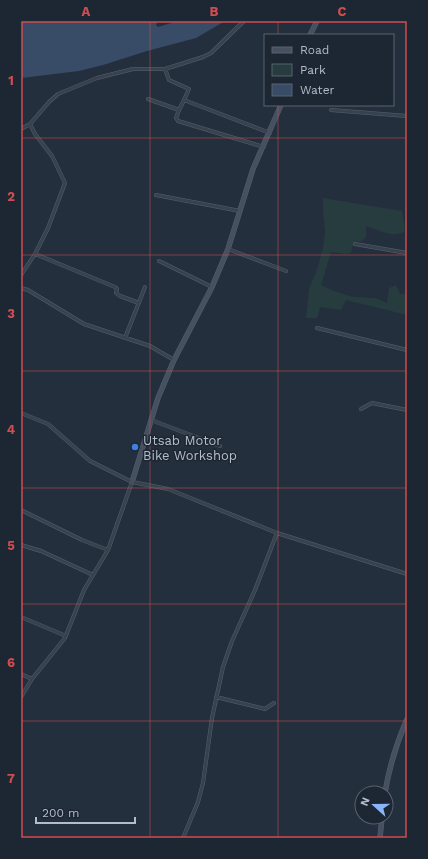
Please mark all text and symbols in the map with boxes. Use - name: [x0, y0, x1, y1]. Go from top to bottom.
- text: A: [82, 4, 91, 19]
- text: B: [210, 4, 219, 19]
- text: C: [338, 4, 347, 19]
- legend: [264, 34, 394, 106]
- text: Road: [300, 43, 329, 57]
- text: Park: [300, 63, 326, 77]
- text: 1: [8, 73, 14, 88]
- text: Water: [300, 83, 335, 97]
- text: 2: [7, 189, 15, 204]
- text: 3: [7, 306, 15, 321]
- text: 4: [7, 422, 16, 437]
- place label: Utsab Motor Bike Workshop: [143, 433, 237, 463]
- marker: Utsab Motor Bike Workshop: [130, 442, 140, 452]
- text: 5: [7, 538, 15, 553]
- text: 6: [7, 655, 15, 670]
- text: 7: [7, 771, 15, 786]
- north arrow: [354, 785, 394, 825]
- text: N: [358, 795, 373, 808]
- scale bar: [36, 799, 135, 825]
- text: 200 m: [42, 806, 79, 820]

